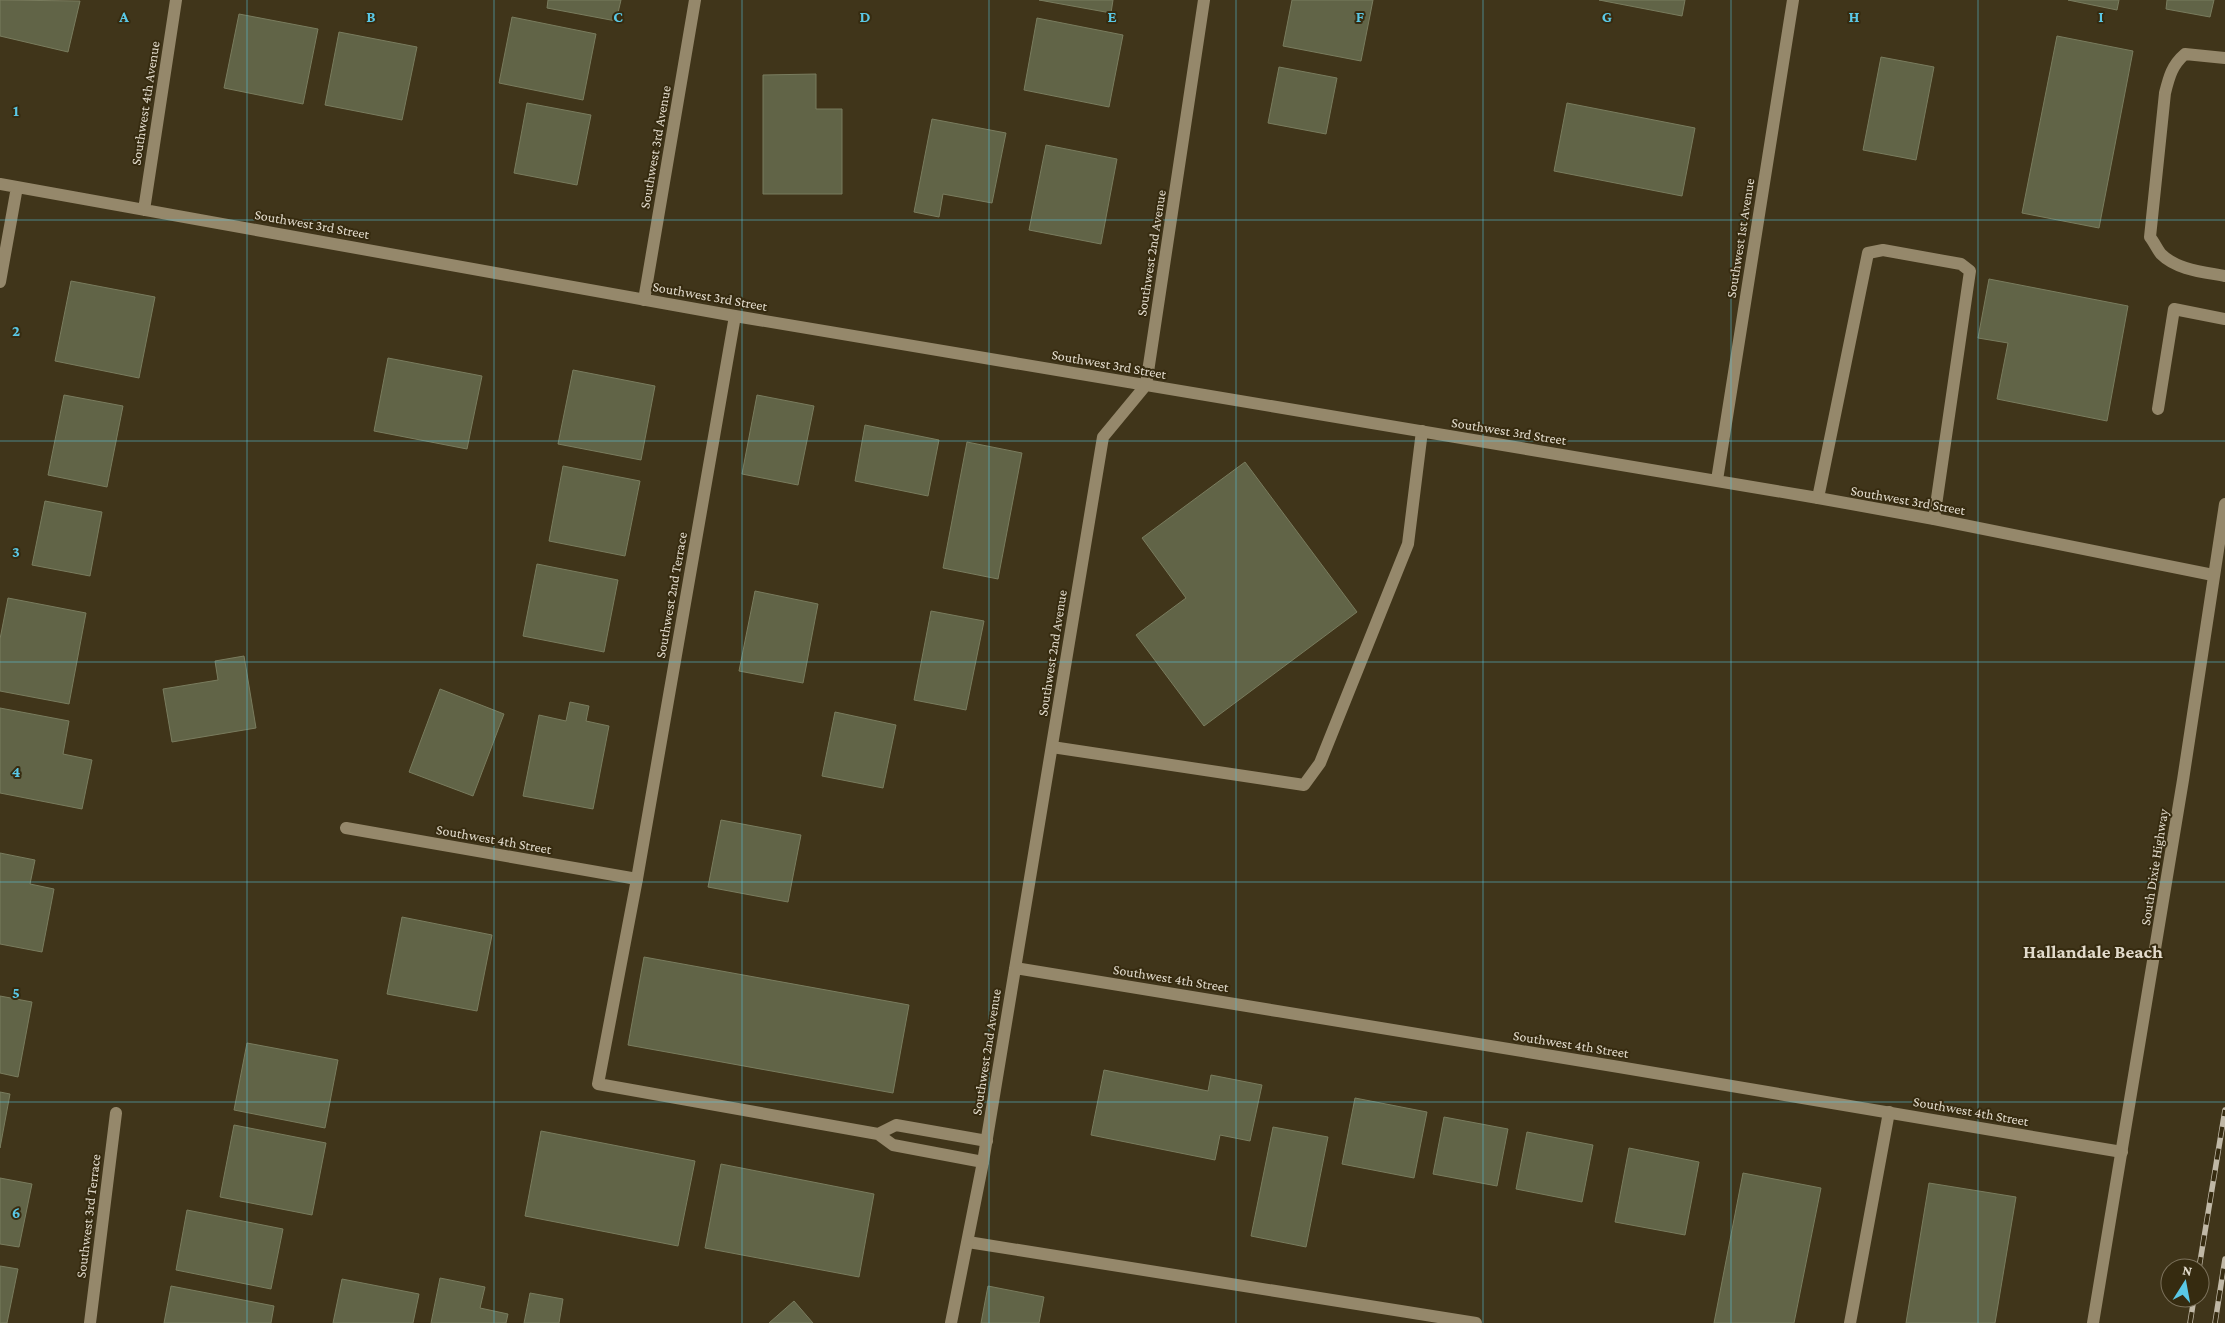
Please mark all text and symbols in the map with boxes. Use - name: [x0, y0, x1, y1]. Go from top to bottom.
- text: A: [118, 8, 129, 25]
- text: B: [366, 8, 376, 25]
- text: C: [613, 8, 623, 25]
- text: D: [859, 8, 871, 25]
- text: E: [1107, 8, 1117, 25]
- text: F: [1356, 8, 1365, 25]
- text: G: [1602, 8, 1612, 25]
- text: H: [1849, 8, 1860, 25]
- text: I: [2098, 8, 2104, 25]
- street label: Southwest 4th Avenue: [127, 40, 163, 166]
- street label: Southwest 3rd Avenue: [636, 84, 674, 210]
- text: 1: [13, 102, 19, 119]
- street label: Southwest 1st Avenue: [1723, 177, 1757, 299]
- street label: Southwest 2nd Avenue: [1133, 189, 1169, 317]
- street label: Southwest 3rd Street: [253, 206, 371, 242]
- street label: Southwest 3rd Street: [651, 278, 769, 314]
- text: 2: [12, 322, 20, 339]
- street label: Southwest 3rd Street: [1050, 346, 1168, 382]
- street label: Southwest 3rd Street: [1450, 414, 1568, 448]
- street label: Southwest 3rd Street: [1849, 482, 1967, 518]
- street label: Southwest 2nd Terrace: [652, 531, 690, 659]
- text: 3: [12, 543, 20, 560]
- street label: Southwest 2nd Avenue: [1034, 589, 1070, 717]
- text: 4: [12, 763, 21, 780]
- street label: South Dixie Highway: [2137, 807, 2171, 926]
- street label: Southwest 4th Street: [435, 821, 553, 857]
- district label: Hallandale Beach: [2023, 941, 2163, 962]
- street label: Southwest 4th Street: [1112, 961, 1230, 995]
- text: 5: [12, 984, 20, 1001]
- street label: Southwest 2nd Avenue: [968, 988, 1004, 1116]
- street label: Southwest 4th Street: [1512, 1027, 1630, 1061]
- street label: Southwest 4th Street: [1912, 1093, 2030, 1129]
- street label: Southwest 3rd Terrace: [72, 1153, 104, 1279]
- text: 6: [12, 1204, 20, 1221]
- north arrow: [2160, 1258, 2210, 1308]
- text: N: [2181, 1261, 2194, 1279]

